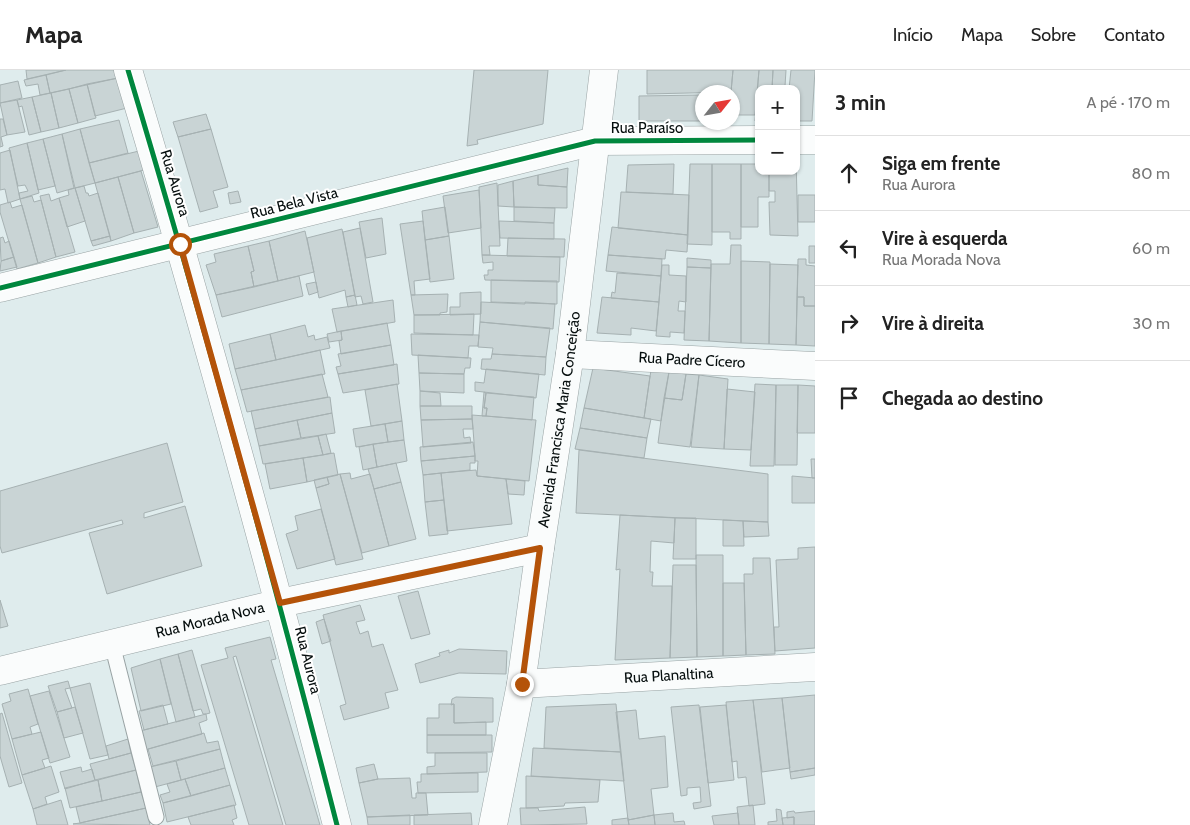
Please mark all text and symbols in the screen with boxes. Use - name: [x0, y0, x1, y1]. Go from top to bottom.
- text: Mapa: [25, 20, 82, 49]
- text: Início: [893, 24, 933, 46]
- text: Mapa: [961, 24, 1003, 46]
- text: Sobre: [1031, 24, 1076, 46]
- text: Contato: [1104, 24, 1165, 46]
- north arrow: [695, 85, 740, 130]
- map controls: [755, 85, 800, 175]
- button: +: [755, 85, 800, 130]
- text: 3 min: [835, 90, 886, 115]
- text: A pé · 170 m: [1087, 93, 1170, 112]
- street label: Rua Paraíso: [611, 119, 683, 137]
- button: −: [755, 130, 800, 175]
- street label: Rua Aurora: [156, 147, 194, 219]
- text: Siga em frente: [882, 152, 1000, 175]
- icon: ahead: [835, 159, 863, 187]
- text: 80 m: [1132, 164, 1170, 183]
- text: Rua Aurora: [882, 175, 955, 194]
- street label: Rua Bela Vista: [248, 183, 340, 223]
- text: Vire à esquerda: [882, 227, 1008, 250]
- route start: [169, 233, 192, 256]
- icon: left: [835, 234, 863, 262]
- text: 60 m: [1132, 239, 1170, 258]
- text: Rua Morada Nova: [882, 250, 1001, 269]
- icon: right: [835, 309, 863, 337]
- street label: Avenida Francisca Maria Conceição: [534, 310, 584, 529]
- text: Vire à direita: [882, 312, 984, 335]
- text: 30 m: [1133, 314, 1170, 333]
- street label: Rua Padre Cícero: [638, 348, 746, 372]
- icon: arrive: [835, 384, 863, 412]
- text: Chegada ao destino: [882, 387, 1043, 410]
- street label: Rua Morada Nova: [154, 598, 267, 642]
- street label: Rua Aurora: [291, 624, 325, 696]
- street label: Rua Planaltina: [624, 664, 715, 687]
- route end: [511, 673, 534, 696]

